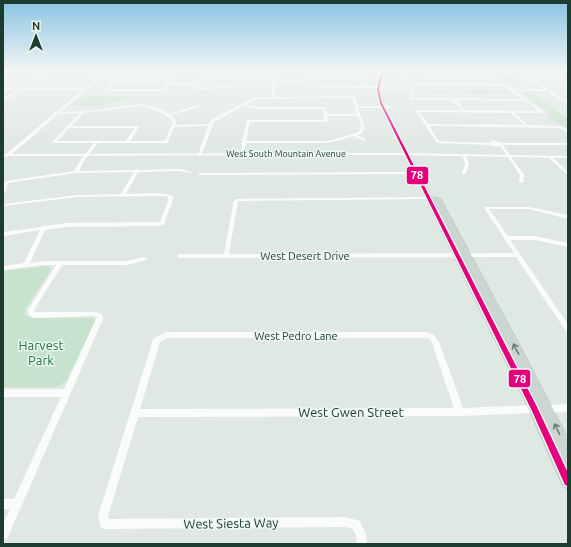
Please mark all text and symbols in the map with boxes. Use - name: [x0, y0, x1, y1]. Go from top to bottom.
- north arrow: [16, 16, 56, 56]
- text: N: [32, 20, 40, 32]
- street label: West South Mountain Avenue: [226, 149, 346, 159]
- line badge: 78: [406, 166, 429, 185]
- text: 78: [411, 169, 423, 181]
- street label: West Desert Drive: [260, 250, 350, 262]
- street label: West Pedro Lane: [254, 330, 338, 342]
- park label: Harvest Park: [18, 338, 64, 367]
- one-way arrow: [512, 343, 520, 355]
- line badge: 78: [508, 369, 531, 388]
- text: 78: [514, 373, 526, 385]
- street label: West Gwen Street: [298, 405, 404, 419]
- one-way arrow: [553, 424, 560, 436]
- street label: West Siesta Way: [183, 515, 279, 531]

